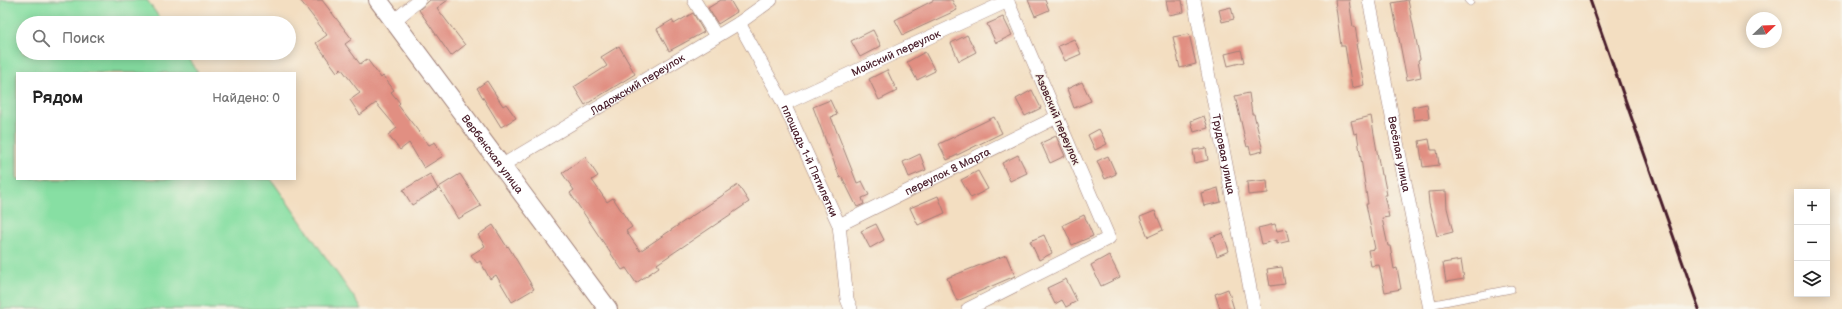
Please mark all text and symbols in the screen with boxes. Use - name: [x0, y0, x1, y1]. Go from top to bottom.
- north arrow: [1746, 12, 1782, 48]
- search box: [16, 16, 296, 60]
- icon: search: [30, 27, 52, 49]
- street label: Майский переулок: [849, 27, 943, 79]
- text: Поиск: [62, 29, 105, 48]
- street label: Ладожский переулок: [587, 51, 687, 118]
- street label: Азовский переулок: [1032, 71, 1083, 167]
- text: Рядом: [32, 88, 83, 108]
- text: Найдено: 0: [212, 90, 280, 106]
- street label: площадь 1-й Пятилетки: [778, 103, 840, 219]
- street label: Вербенская улица: [459, 112, 526, 197]
- street label: Трудовая улица: [1209, 113, 1238, 196]
- street label: Весёлая улица: [1385, 115, 1413, 194]
- street label: переулок 8 Марта: [903, 145, 993, 198]
- map controls: [1794, 189, 1830, 297]
- button: +: [1794, 189, 1830, 225]
- button: −: [1794, 225, 1830, 261]
- button: layers: [1794, 261, 1830, 297]

